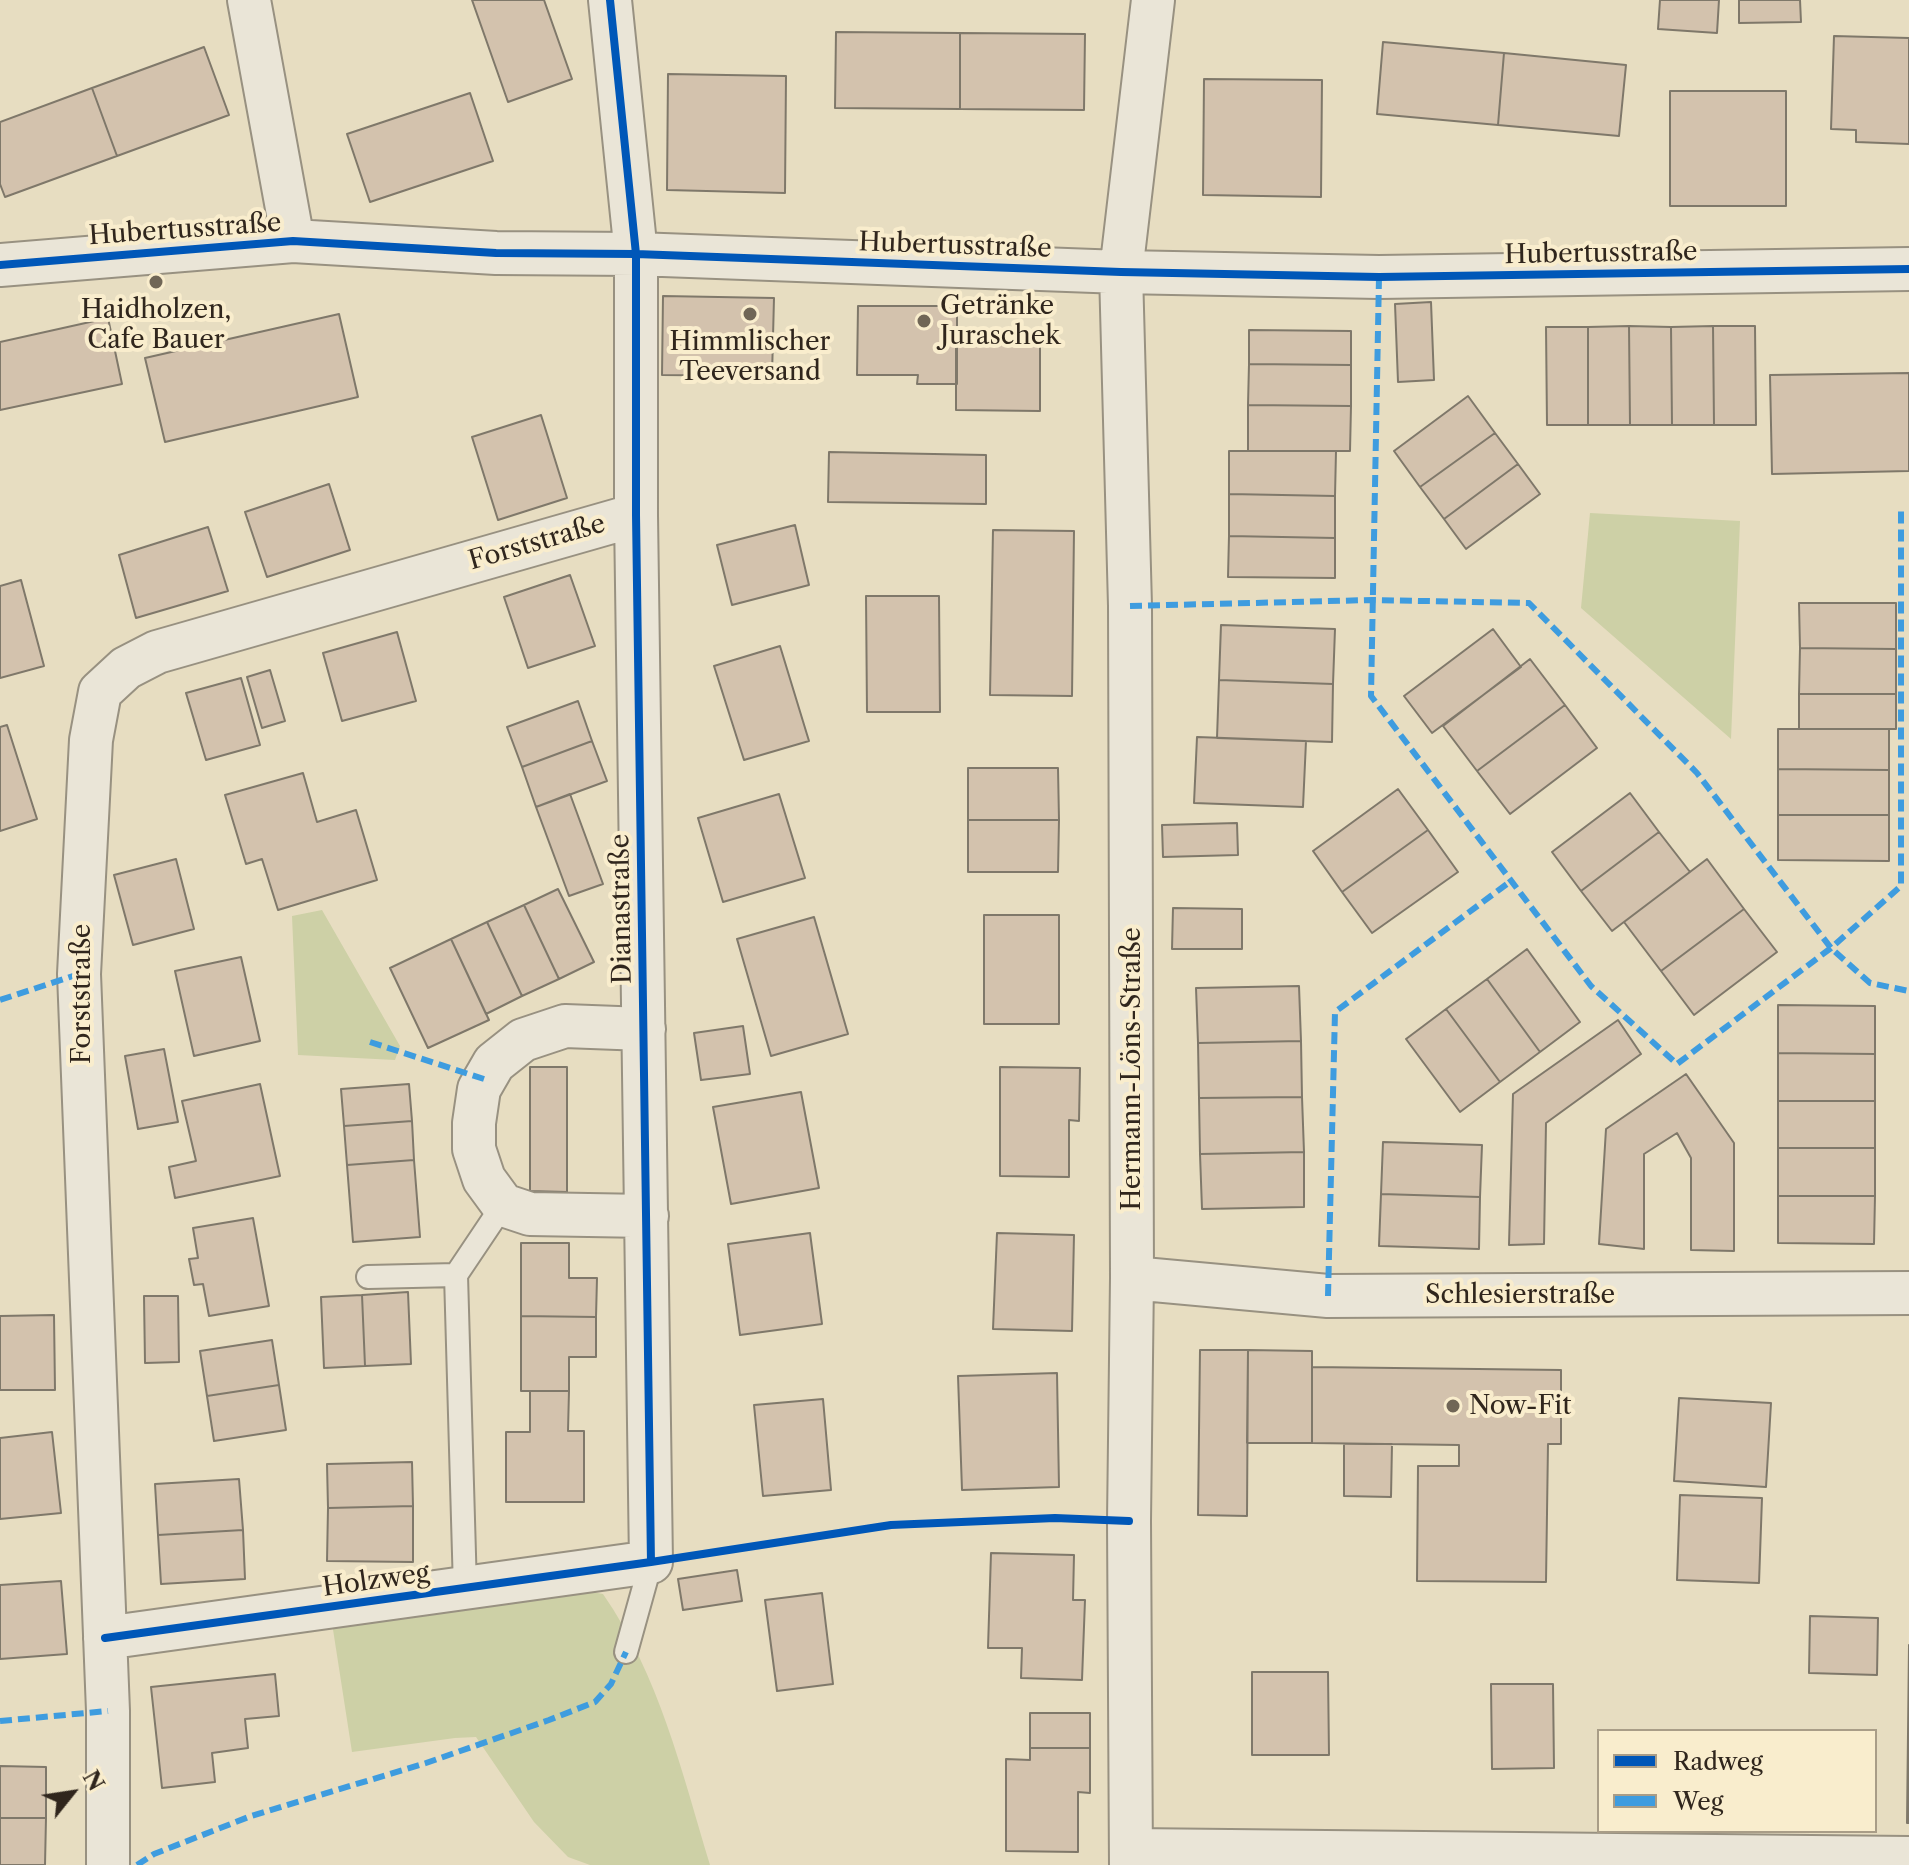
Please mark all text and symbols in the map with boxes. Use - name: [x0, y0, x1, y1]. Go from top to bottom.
- street label: Hubertusstraße: [88, 208, 282, 252]
- street label: Hubertusstraße: [858, 227, 1052, 265]
- street label: Hubertusstraße: [1504, 237, 1698, 271]
- marker: Haidholzen, Cafe Bauer: [147, 273, 165, 291]
- place label: Getränke Juraschek: [940, 290, 1060, 352]
- place label: Haidholzen, Cafe Bauer: [81, 294, 231, 356]
- marker: Himmlischer Teeversand: [741, 305, 759, 323]
- marker: Getränke Juraschek: [915, 312, 933, 330]
- place label: Himmlischer Teeversand: [670, 326, 830, 388]
- street label: Forststraße: [465, 509, 609, 577]
- street label: Dianastraße: [605, 834, 639, 984]
- street label: Forststraße: [66, 924, 98, 1064]
- street label: Hermann-Löns-Straße: [1116, 927, 1148, 1211]
- street label: Schlesierstraße: [1425, 1279, 1615, 1311]
- place label: Now-Fit: [1469, 1390, 1571, 1422]
- marker: Now-Fit: [1444, 1397, 1462, 1415]
- street label: Holzweg: [320, 1558, 432, 1604]
- legend: [1597, 1729, 1877, 1833]
- text: Radweg: [1673, 1747, 1763, 1776]
- north arrow: [32, 1753, 112, 1833]
- text: N: [77, 1766, 110, 1796]
- text: Weg: [1673, 1787, 1723, 1816]

